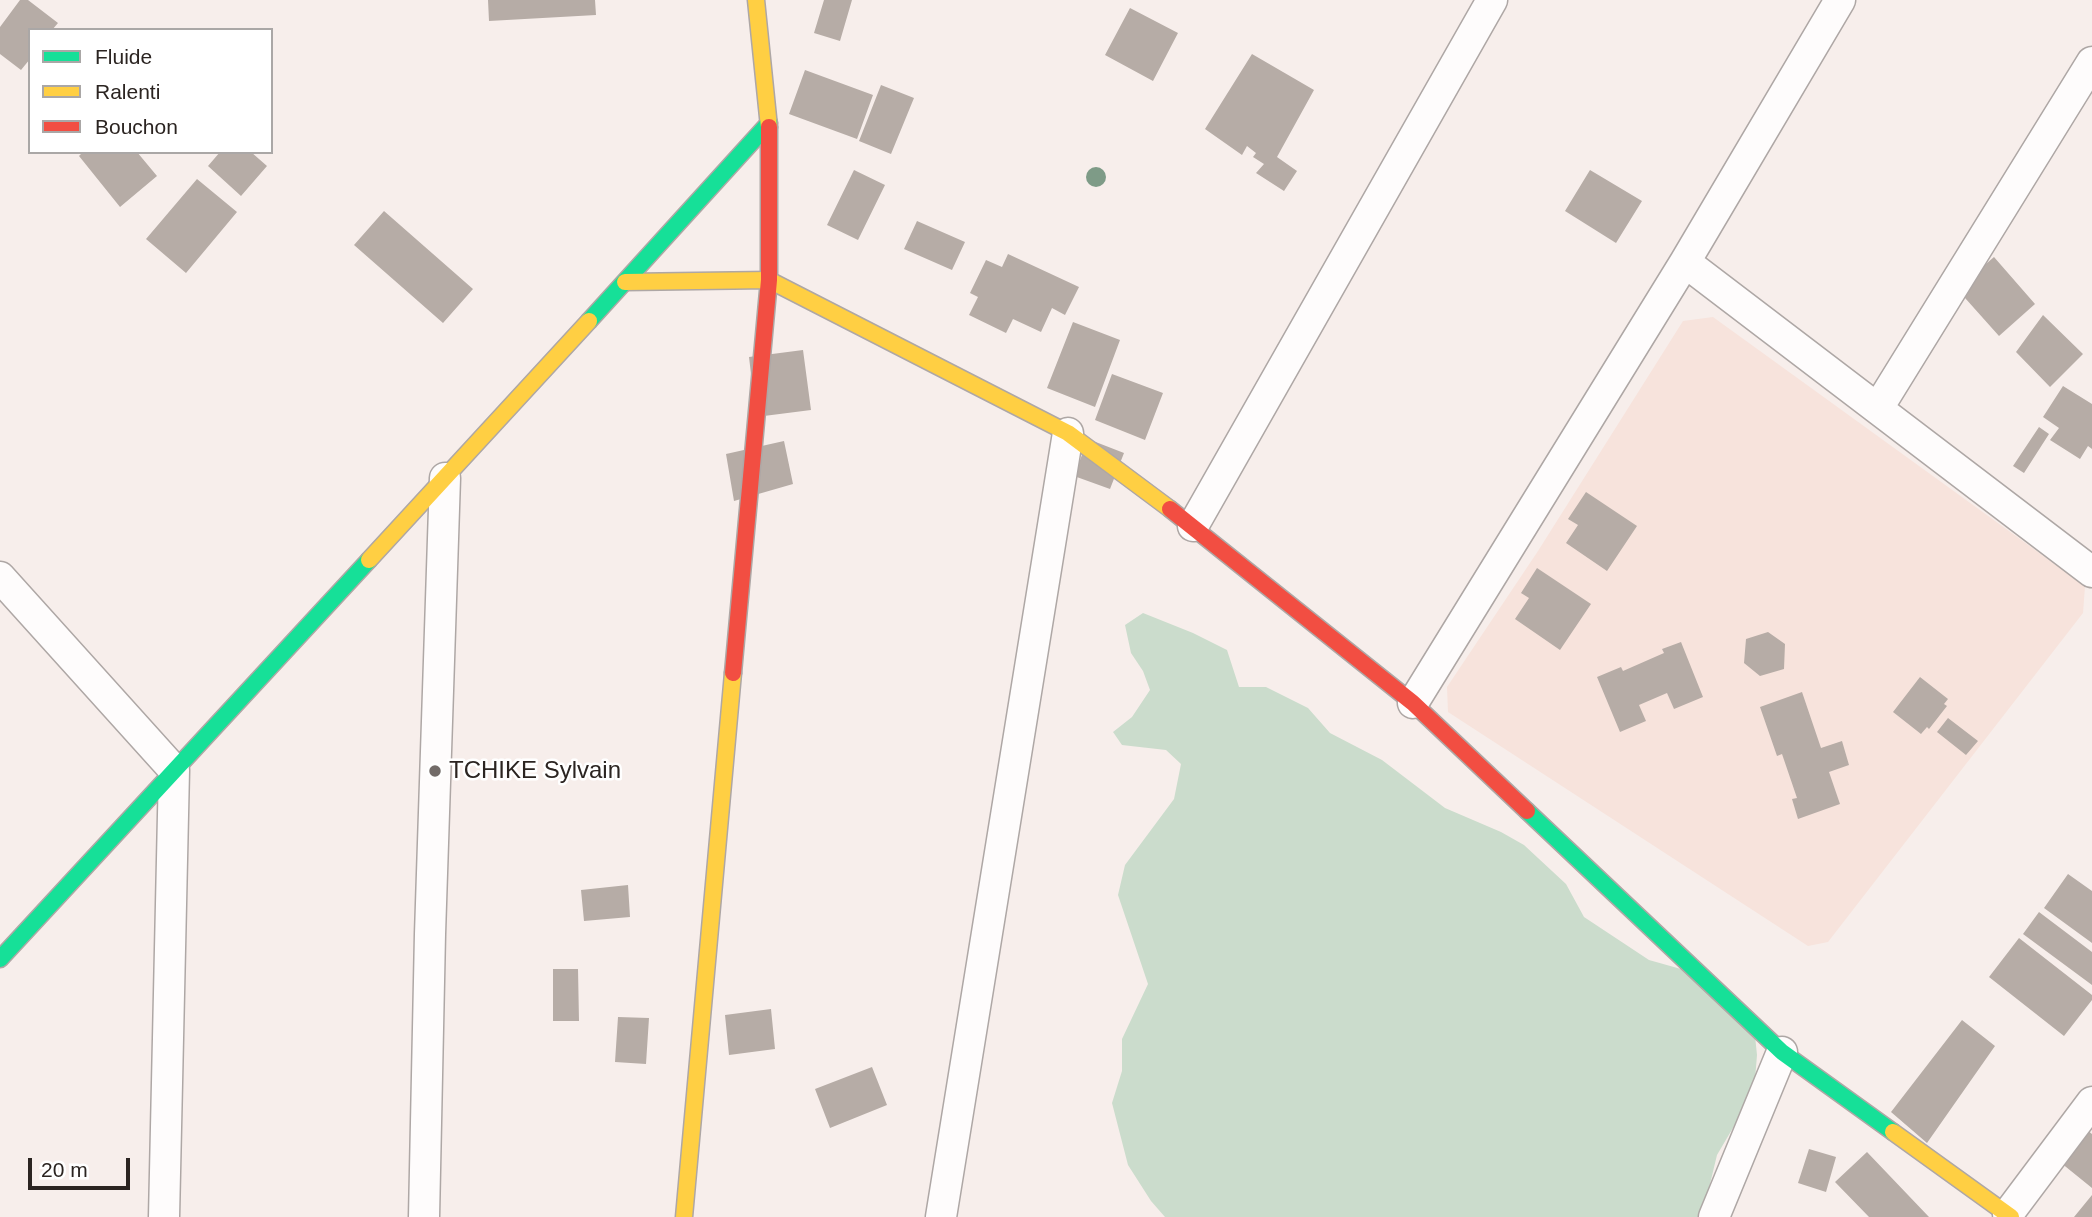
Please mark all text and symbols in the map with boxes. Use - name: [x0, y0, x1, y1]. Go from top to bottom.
- legend: [28, 28, 273, 154]
- text: Fluide: [95, 45, 152, 68]
- text: Ralenti: [95, 80, 160, 103]
- text: Bouchon: [95, 115, 178, 138]
- place label: TCHIKE Sylvain: [449, 757, 621, 785]
- marker: TCHIKE Sylvain: [427, 763, 443, 779]
- scale bar: [32, 1144, 133, 1188]
- text: 20 m: [41, 1158, 88, 1181]

